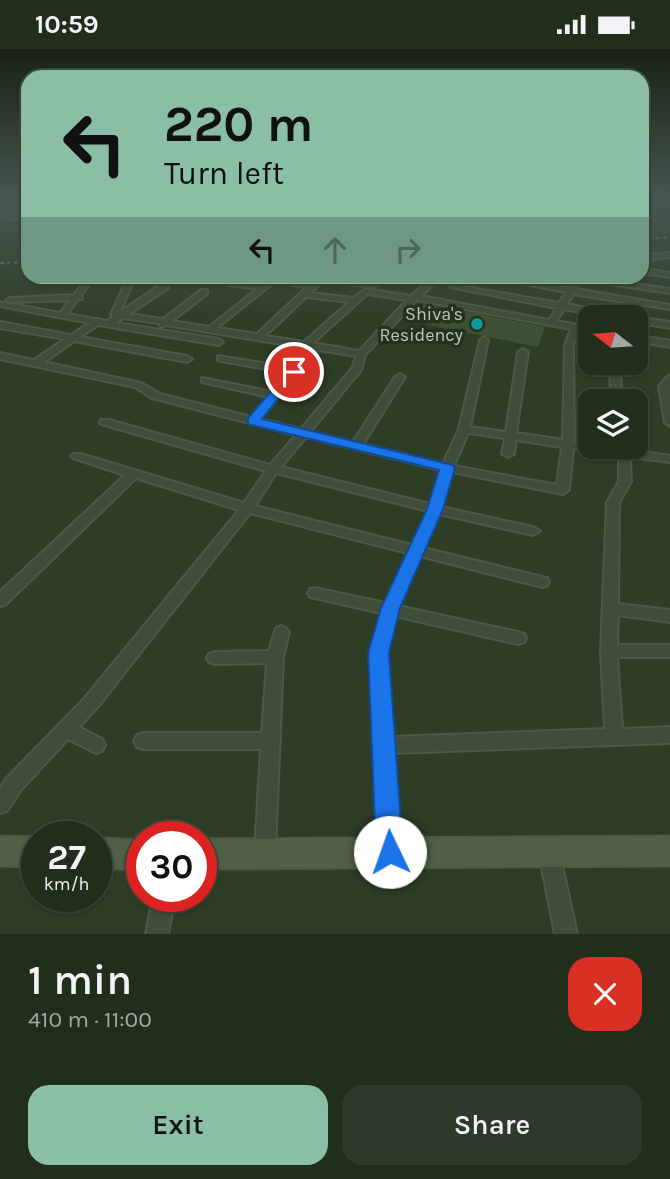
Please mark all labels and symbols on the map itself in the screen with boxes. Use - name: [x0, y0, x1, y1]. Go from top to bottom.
- place label: Shiva's Residency: [379, 303, 464, 346]
- north arrow: [578, 305, 648, 375]
- marker: Shiva's Residency: [469, 316, 485, 332]
- pin: [264, 342, 324, 402]
- position arrow: [353, 815, 427, 889]
- speed limit sign: 30: [126, 821, 217, 912]

